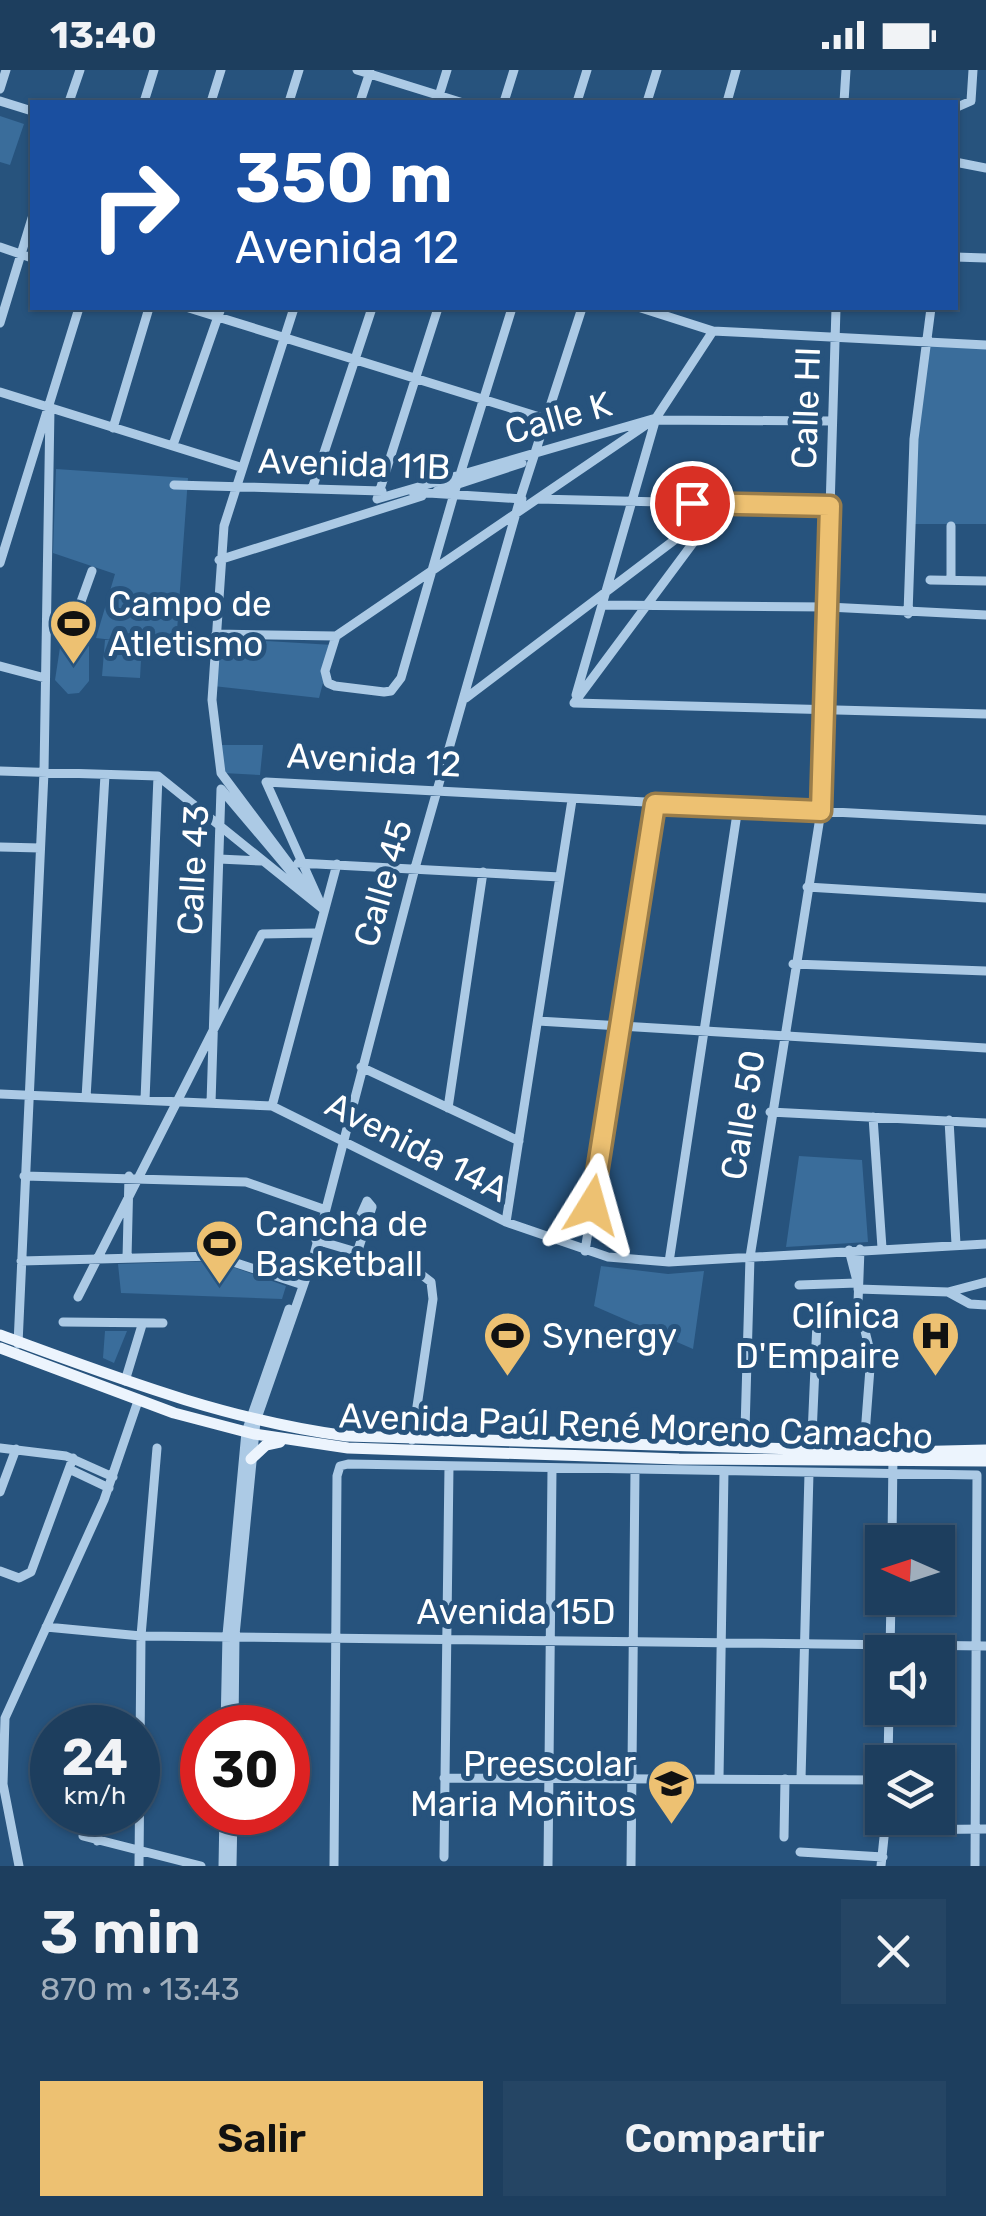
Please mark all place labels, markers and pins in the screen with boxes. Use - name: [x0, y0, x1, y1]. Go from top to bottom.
- pin: [650, 461, 735, 546]
- place label: Campo de Atletismo: [108, 583, 272, 665]
- sports icon: Campo de Atletismo: [47, 598, 99, 666]
- place label: Cancha de Basketball: [255, 1203, 428, 1285]
- sports icon: Cancha de Basketball: [194, 1218, 246, 1286]
- place label: Clínica D'Empaire: [735, 1295, 900, 1377]
- sports icon: Synergy: [481, 1310, 533, 1378]
- hospital icon: Clínica D'Empaire: [909, 1310, 961, 1378]
- place label: Synergy: [542, 1315, 677, 1357]
- place label: Preescolar Maria Moñitos: [410, 1743, 636, 1825]
- school or university icon: Preescolar Maria Moñitos: [645, 1758, 697, 1826]

